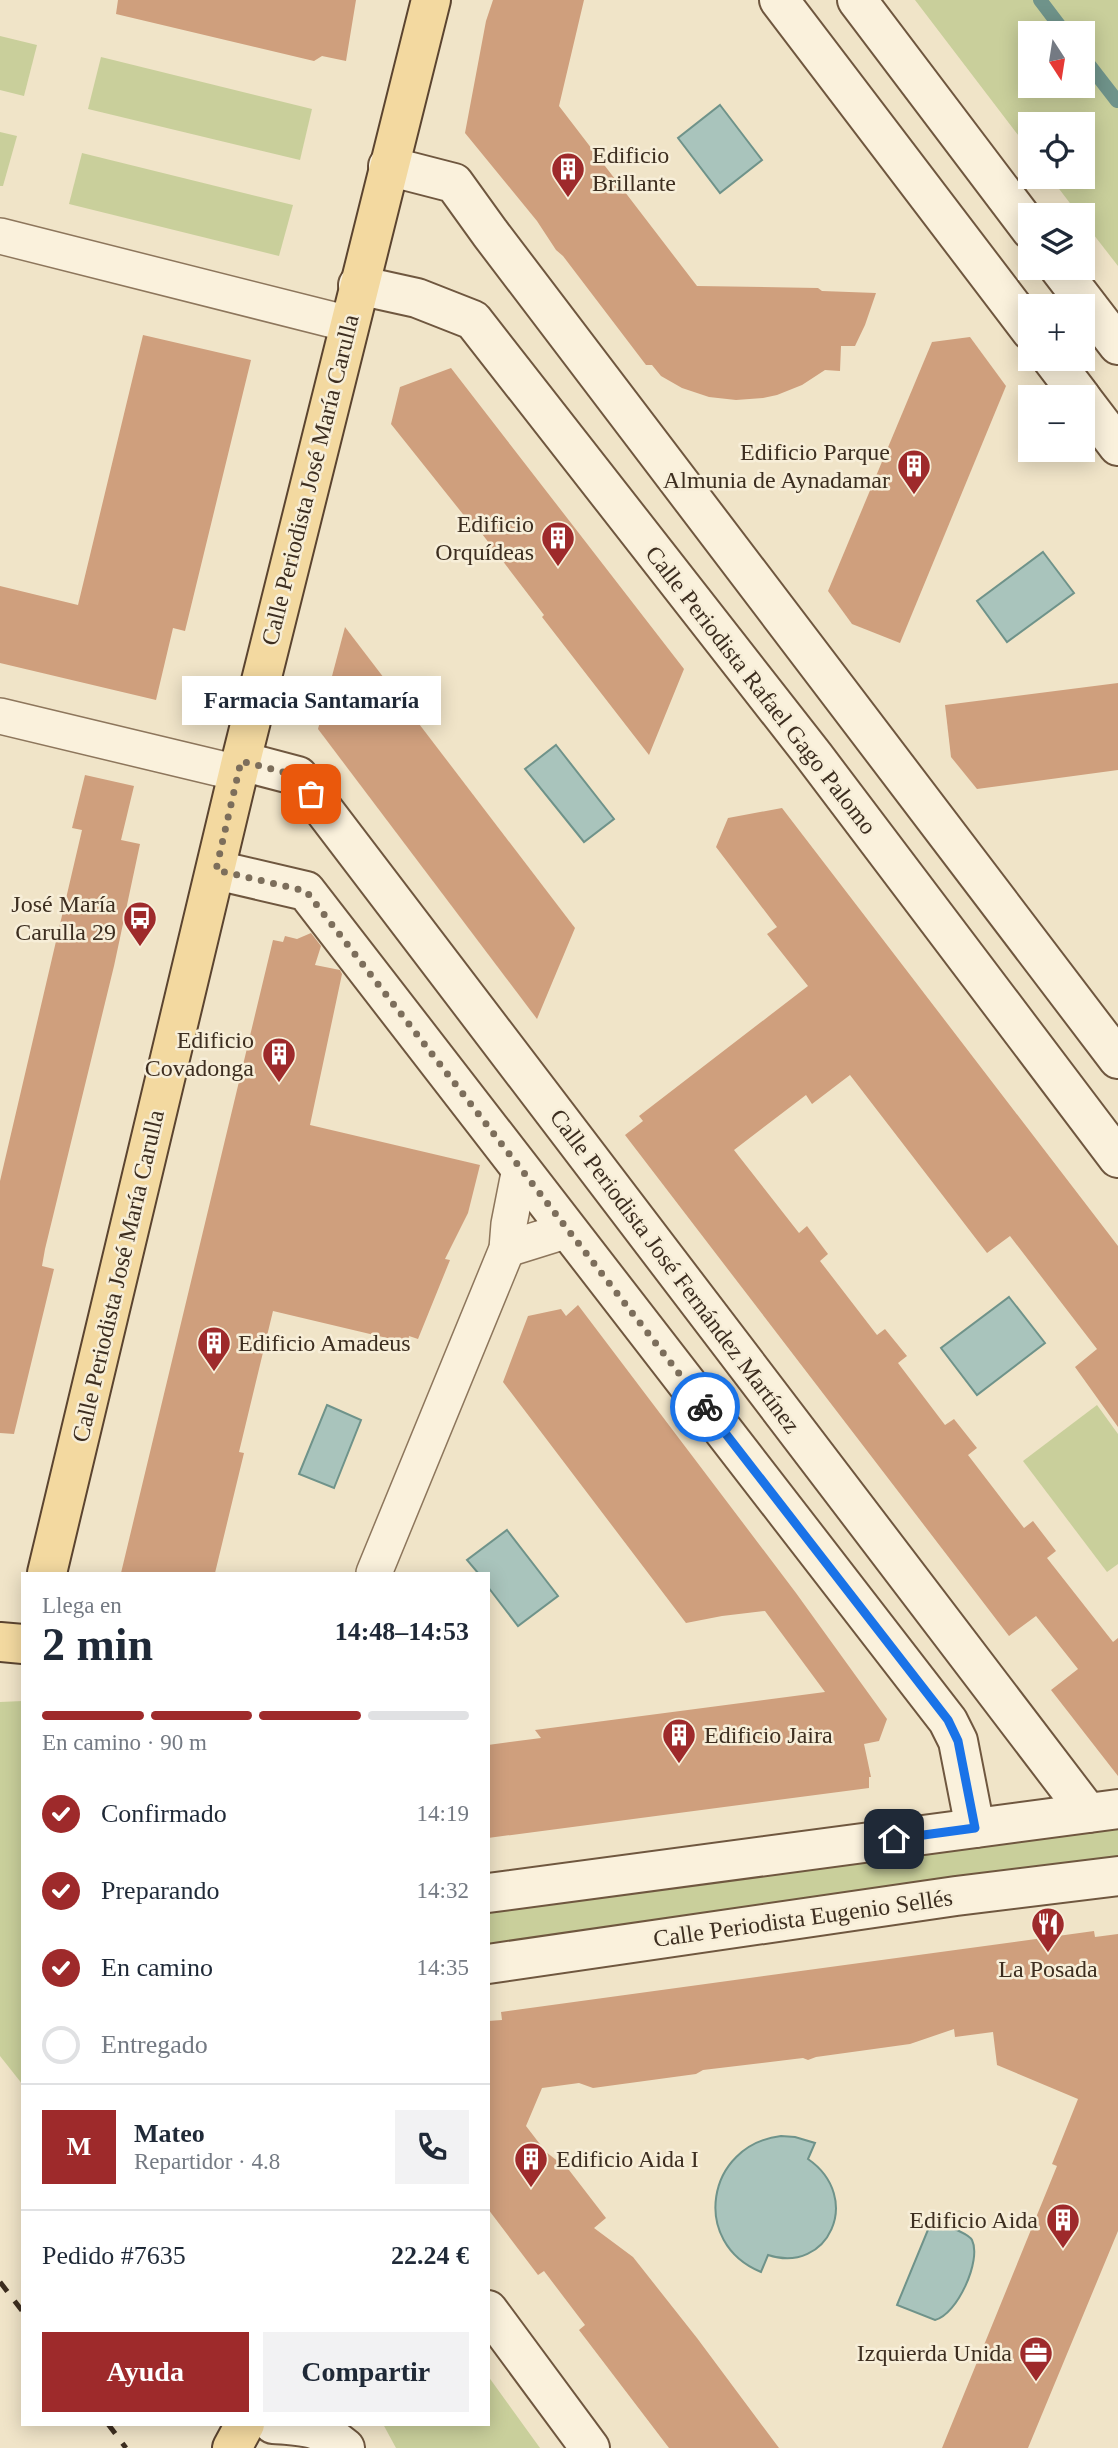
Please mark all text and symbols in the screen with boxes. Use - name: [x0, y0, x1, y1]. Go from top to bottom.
- north arrow: [1018, 21, 1096, 98]
- map controls: [1018, 21, 1095, 462]
- button: locate: [1018, 112, 1095, 189]
- place label: Edificio Brillante: [592, 142, 676, 196]
- building icon: Edificio Brillante: [549, 150, 587, 199]
- button: layers: [1018, 203, 1095, 280]
- button: +: [1018, 294, 1095, 371]
- street label: Calle Periodista José María Carulla: [256, 312, 364, 648]
- button: −: [1018, 385, 1095, 462]
- place label: Edificio Parque Almunia de Aynadamar: [663, 439, 890, 493]
- building icon: Edificio Parque Almunia de Aynadamar: [895, 447, 933, 496]
- place label: Edificio Orquídeas: [435, 511, 534, 565]
- building icon: Edificio Orquídeas: [539, 519, 577, 568]
- street label: Calle Periodista Rafael Gago Palomo: [640, 541, 882, 839]
- callout: Farmacia Santamaría: [182, 675, 440, 724]
- text: Farmacia Santamaría: [204, 688, 419, 713]
- pin: [281, 764, 341, 824]
- icon: bag: [292, 775, 330, 813]
- place label: José María Carulla 29: [11, 891, 116, 945]
- bus stop icon: José María Carulla 29: [121, 899, 159, 948]
- place label: Edificio Covadonga: [145, 1027, 254, 1081]
- building icon: Edificio Covadonga: [260, 1035, 298, 1084]
- street label: Calle Periodista José Fernández Martínez: [545, 1104, 805, 1438]
- street label: Calle Periodista José María Carulla: [67, 1107, 169, 1445]
- building icon: Edificio Amadeus: [195, 1324, 233, 1373]
- place label: Edificio Amadeus: [238, 1330, 411, 1356]
- courier: [670, 1372, 740, 1442]
- icon: bike: [686, 1388, 724, 1426]
- text: Llega en: [42, 1593, 122, 1618]
- text: 14:48–14:53: [335, 1617, 469, 1646]
- text: 2 min: [42, 1619, 153, 1670]
- building icon: Edificio Jaira: [660, 1716, 698, 1765]
- place label: Edificio Jaira: [704, 1722, 833, 1748]
- text: En camino · 90 m: [42, 1730, 207, 1755]
- icon: check: [42, 1795, 80, 1833]
- text: Confirmado: [101, 1799, 227, 1828]
- text: 14:19: [417, 1801, 469, 1826]
- pin: [864, 1809, 924, 1869]
- icon: home: [875, 1820, 913, 1858]
- icon: check: [42, 1872, 80, 1910]
- text: Preparando: [101, 1876, 219, 1905]
- text: 14:32: [417, 1878, 469, 1903]
- street label: Calle Periodista Eugenio Sellés: [652, 1884, 954, 1952]
- restaurant icon: La Posada: [1029, 1905, 1067, 1954]
- icon: check: [42, 1949, 80, 1987]
- text: En camino: [101, 1953, 213, 1982]
- text: 14:35: [417, 1955, 469, 1980]
- place label: La Posada: [998, 1956, 1098, 1982]
- text: Entregado: [101, 2030, 208, 2059]
- button: phone: [395, 2110, 469, 2184]
- text: Mateo: [134, 2119, 205, 2148]
- text: M: [67, 2132, 91, 2161]
- building icon: Edificio Aida I: [512, 2140, 550, 2189]
- place label: Edificio Aida I: [556, 2146, 699, 2172]
- text: Repartidor · 4.8: [134, 2149, 280, 2174]
- building icon: Edificio Aida: [1044, 2201, 1082, 2250]
- place label: Edificio Aida: [909, 2207, 1038, 2233]
- text: Pedido #7635: [42, 2241, 186, 2270]
- text: 22.24 €: [391, 2241, 469, 2270]
- button: Ayuda: [42, 2332, 249, 2412]
- button: Compartir: [263, 2332, 469, 2412]
- office icon: Izquierda Unida: [1017, 2334, 1055, 2383]
- place label: Izquierda Unida: [857, 2340, 1012, 2366]

